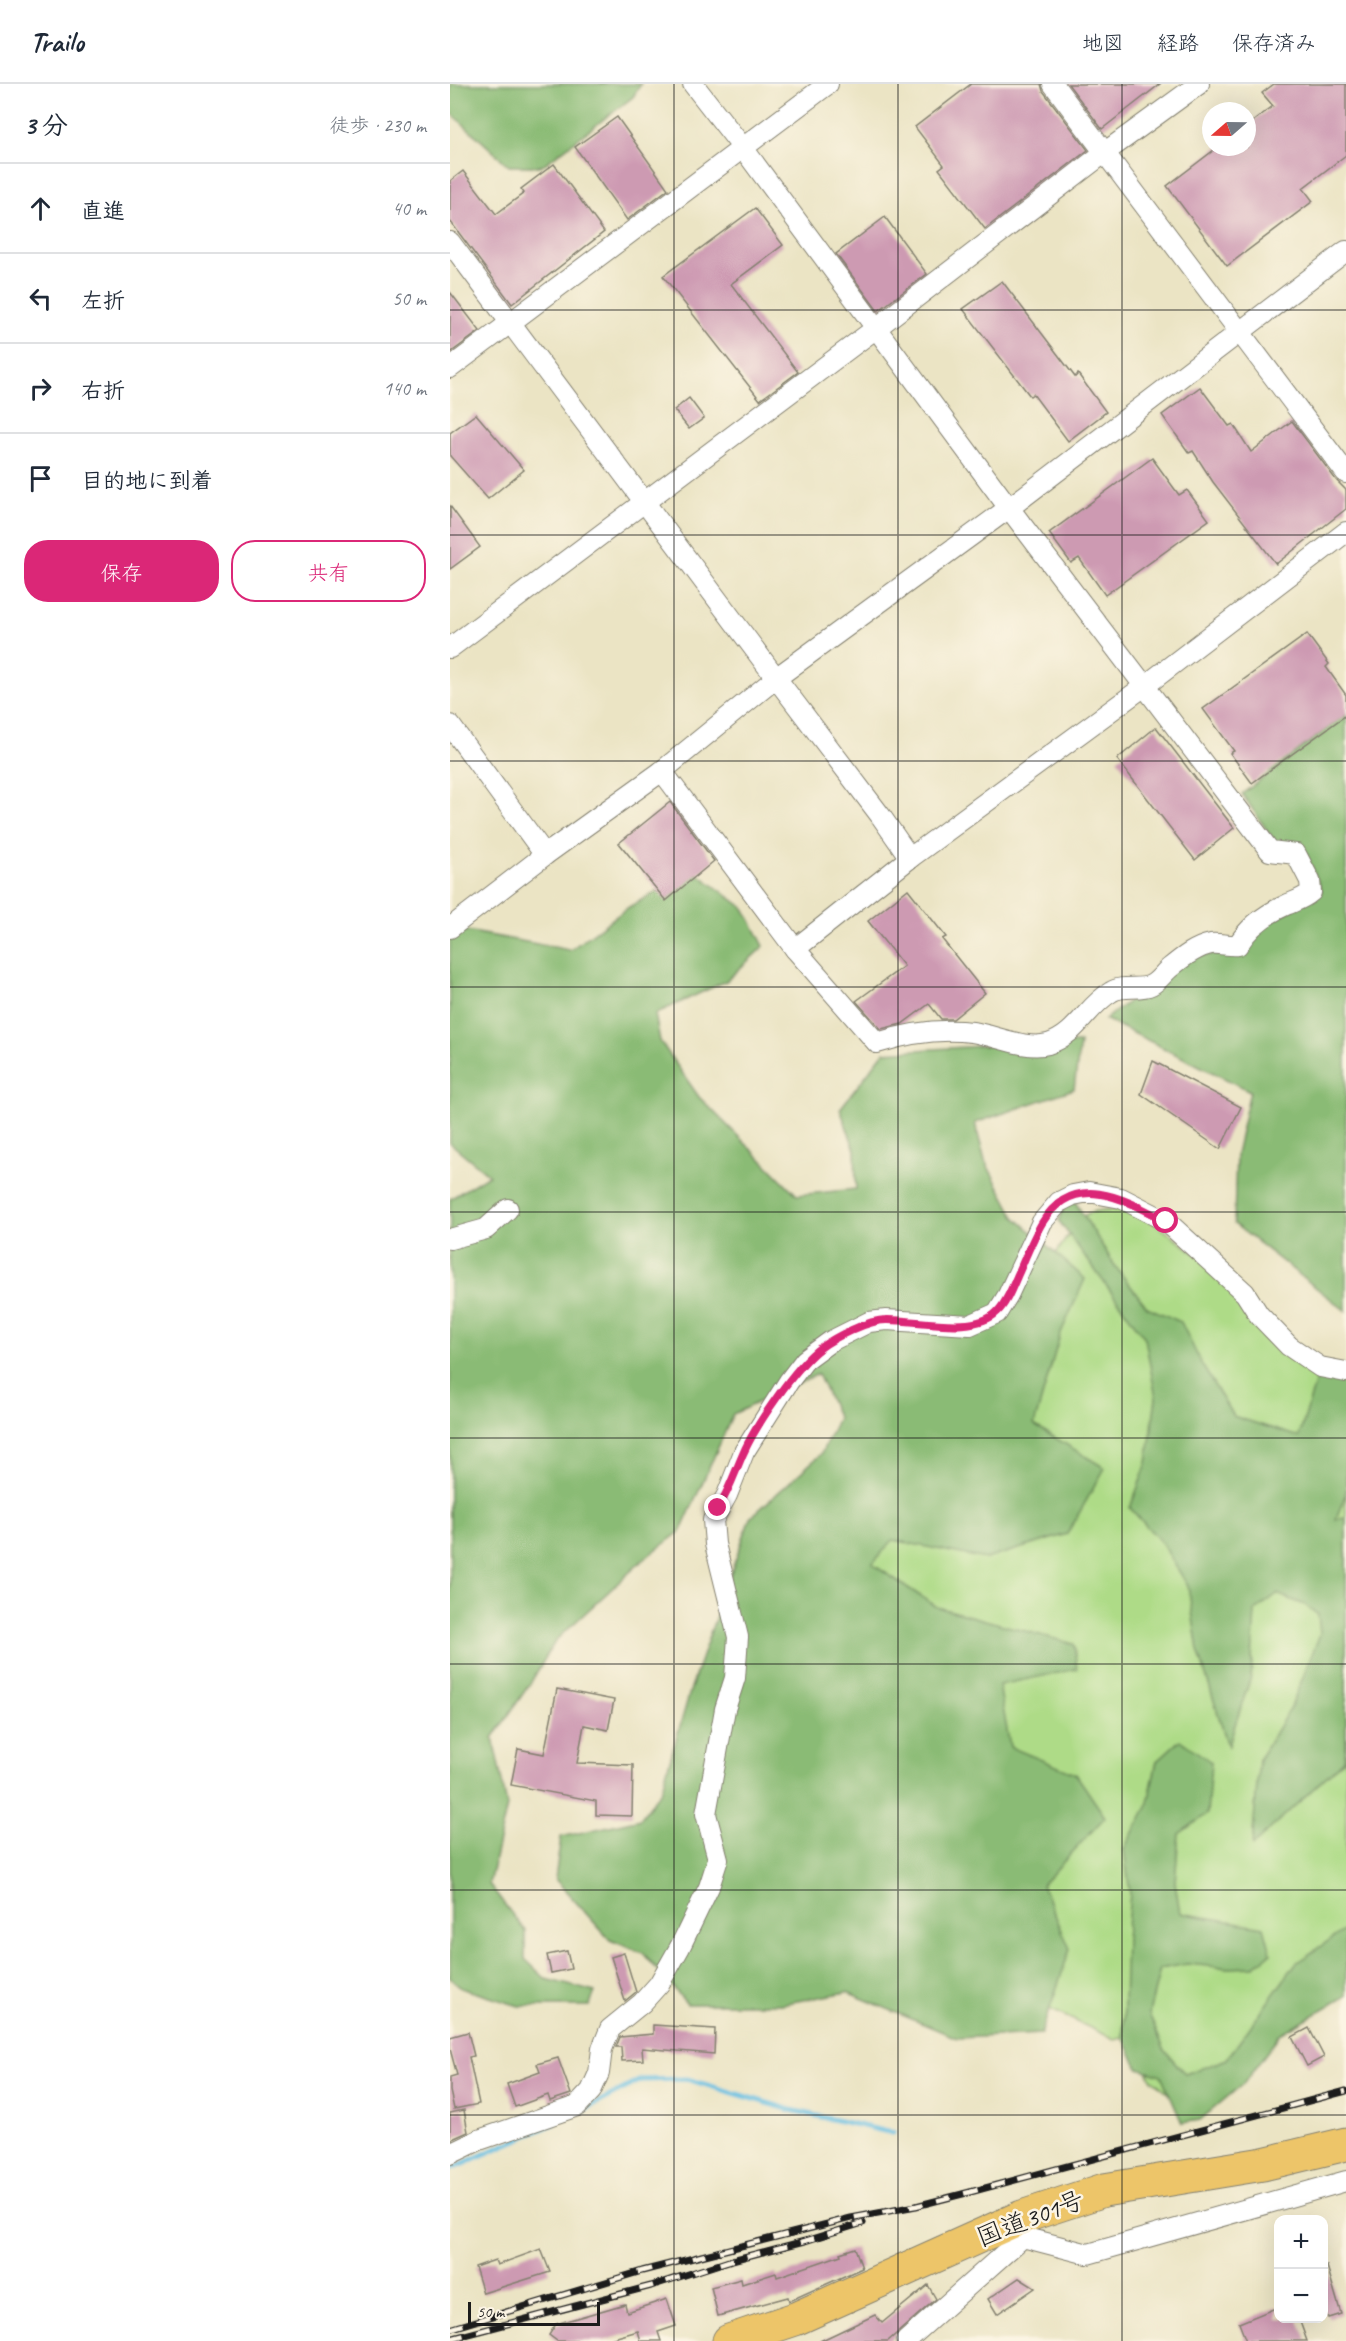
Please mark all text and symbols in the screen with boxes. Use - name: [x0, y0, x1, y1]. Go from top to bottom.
- text: Trailo: [30, 24, 84, 59]
- text: 地図: [1082, 30, 1124, 56]
- text: 経路: [1157, 30, 1199, 56]
- text: 保存済み: [1232, 30, 1316, 56]
- north arrow: [1202, 102, 1256, 156]
- text: 3 分: [24, 109, 68, 142]
- text: 徒歩 · 230 m: [330, 113, 426, 138]
- icon: ahead: [24, 192, 57, 225]
- text: 40 m: [392, 196, 426, 221]
- text: 直進: [81, 197, 125, 225]
- icon: left: [24, 282, 57, 315]
- text: 50 m: [392, 286, 426, 311]
- text: 左折: [81, 287, 125, 315]
- icon: right: [24, 372, 57, 405]
- text: 140 m: [383, 376, 426, 401]
- text: 右折: [81, 377, 125, 405]
- icon: arrive: [24, 462, 57, 495]
- text: 目的地に到着: [81, 467, 213, 495]
- button: 保存: [24, 540, 219, 602]
- button: 共有: [231, 540, 426, 602]
- route start: [1152, 1207, 1178, 1233]
- route end: [704, 1494, 730, 1520]
- street label: 国道301号: [971, 2183, 1089, 2254]
- map controls: [1274, 2215, 1328, 2323]
- button: +: [1274, 2215, 1328, 2269]
- button: −: [1274, 2269, 1328, 2323]
- scale bar: [468, 2299, 600, 2326]
- text: 50 m: [477, 2302, 504, 2322]

